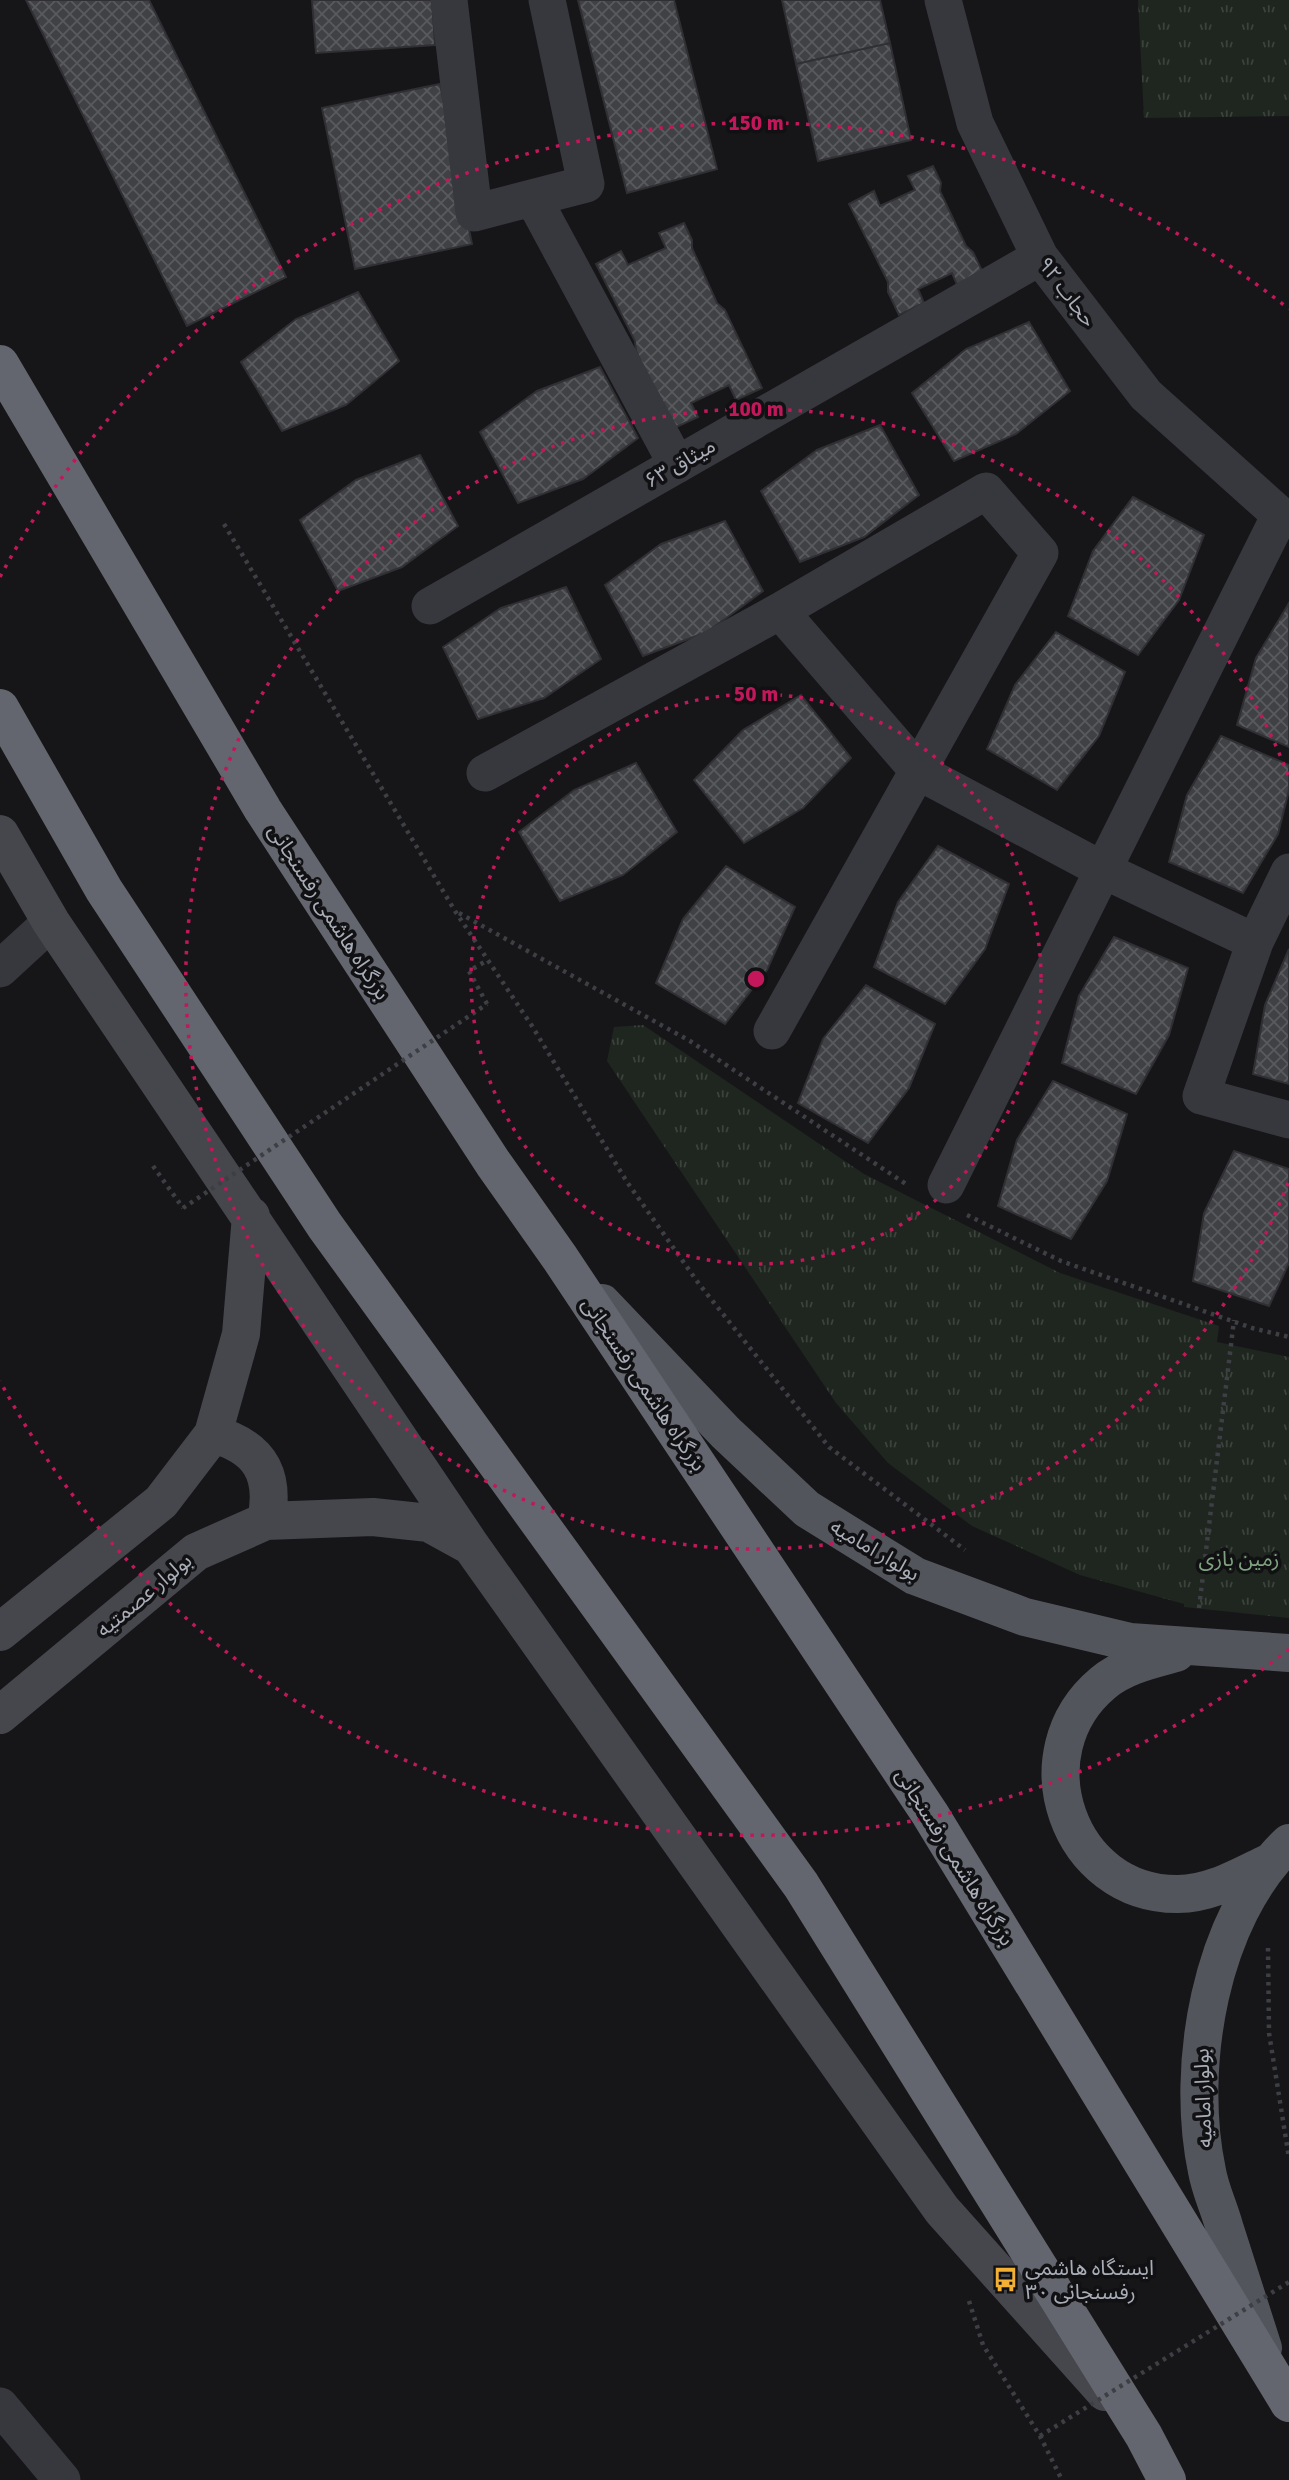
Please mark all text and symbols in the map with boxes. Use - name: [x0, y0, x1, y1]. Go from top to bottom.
- text: 150 m: [728, 110, 784, 136]
- street label: حجاب ۹۲: [1032, 252, 1102, 332]
- text: 100 m: [728, 396, 784, 422]
- street label: میثاق ۶۳: [640, 432, 720, 494]
- text: 50 m: [734, 681, 778, 707]
- street label: بزرگراه هاشمی رفسنجانی: [262, 819, 396, 1005]
- centre of rings: [744, 967, 768, 991]
- street label: بزرگراه هاشمی رفسنجانی: [576, 1292, 712, 1476]
- street label: بولوار امامیه: [826, 1513, 924, 1587]
- park label: زمین بازی: [1198, 1546, 1280, 1572]
- street label: بولوار عصمتیه: [91, 1548, 197, 1642]
- street label: بزرگراه هاشمی رفسنجانی: [890, 1763, 1020, 1951]
- street label: بولوار امامیه: [1188, 2048, 1218, 2148]
- place label: ایستگاه هاشمی رفسنجانی ۳۰: [1025, 2255, 1154, 2305]
- bus stop icon: ایستگاه هاشمی رفسنجانی ۳۰: [991, 2266, 1019, 2294]

